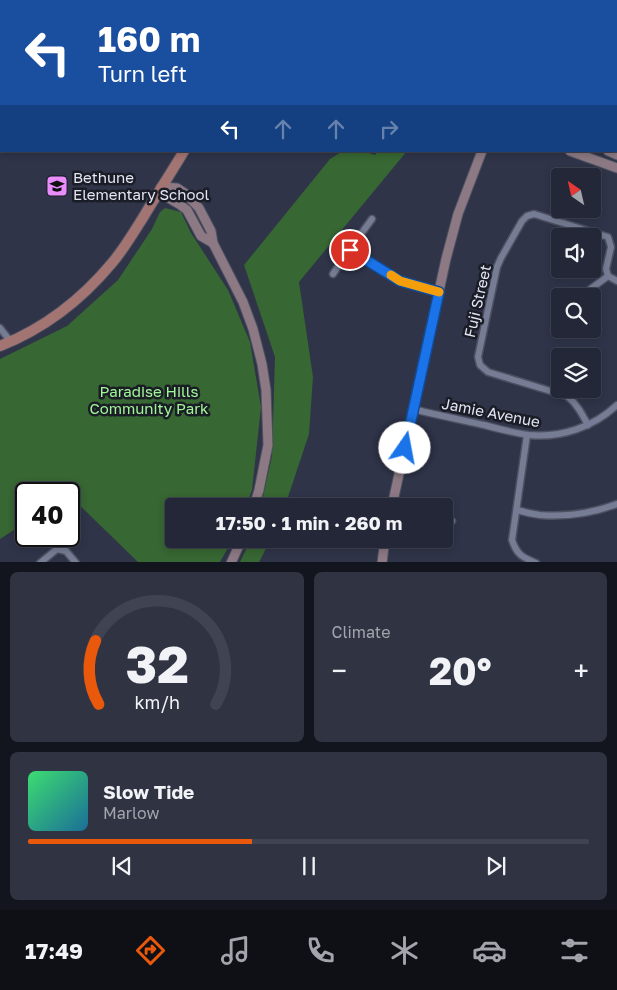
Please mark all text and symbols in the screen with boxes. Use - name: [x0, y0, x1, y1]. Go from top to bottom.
- text: 160 m: [98, 18, 200, 60]
- icon: left: [15, 20, 80, 85]
- text: Turn left: [98, 60, 187, 87]
- icon: left: [216, 115, 244, 143]
- icon: ahead: [269, 115, 297, 143]
- icon: ahead: [322, 115, 350, 143]
- icon: right: [375, 115, 403, 143]
- place label: Bethune Elementary School: [73, 168, 209, 203]
- north arrow: [551, 168, 601, 218]
- map controls: [551, 168, 601, 398]
- school or university icon: Bethune Elementary School: [45, 174, 69, 198]
- button: sound: [551, 228, 601, 278]
- pin: [329, 229, 371, 271]
- icon: arrive: [336, 236, 364, 264]
- street label: Fuji Street: [460, 263, 494, 339]
- button: search: [551, 288, 601, 338]
- button: layers: [551, 348, 601, 398]
- park label: Paradise Hills Community Park: [90, 382, 209, 417]
- street label: Jamie Avenue: [440, 394, 542, 430]
- position arrow: [378, 421, 430, 473]
- speed limit sign: 40: [15, 482, 80, 547]
- text: 17:50 · 1 min · 260 m: [216, 511, 402, 534]
- text: Climate: [332, 622, 391, 642]
- text: 32: [125, 632, 188, 694]
- text: 20°: [429, 648, 492, 693]
- text: −: [332, 654, 347, 687]
- text: +: [574, 654, 589, 687]
- text: km/h: [134, 691, 179, 713]
- text: Slow Tide: [103, 780, 194, 803]
- text: Marlow: [103, 803, 159, 823]
- icon: previous: [108, 852, 136, 880]
- icon: pause: [295, 852, 323, 880]
- icon: next: [482, 852, 510, 880]
- icon: directions: [133, 933, 168, 968]
- icon: music: [218, 933, 253, 968]
- icon: phone: [303, 933, 338, 968]
- icon: climate: [387, 933, 422, 968]
- icon: car: [472, 933, 507, 968]
- icon: filters: [557, 933, 592, 968]
- text: 17:49: [25, 937, 83, 964]

